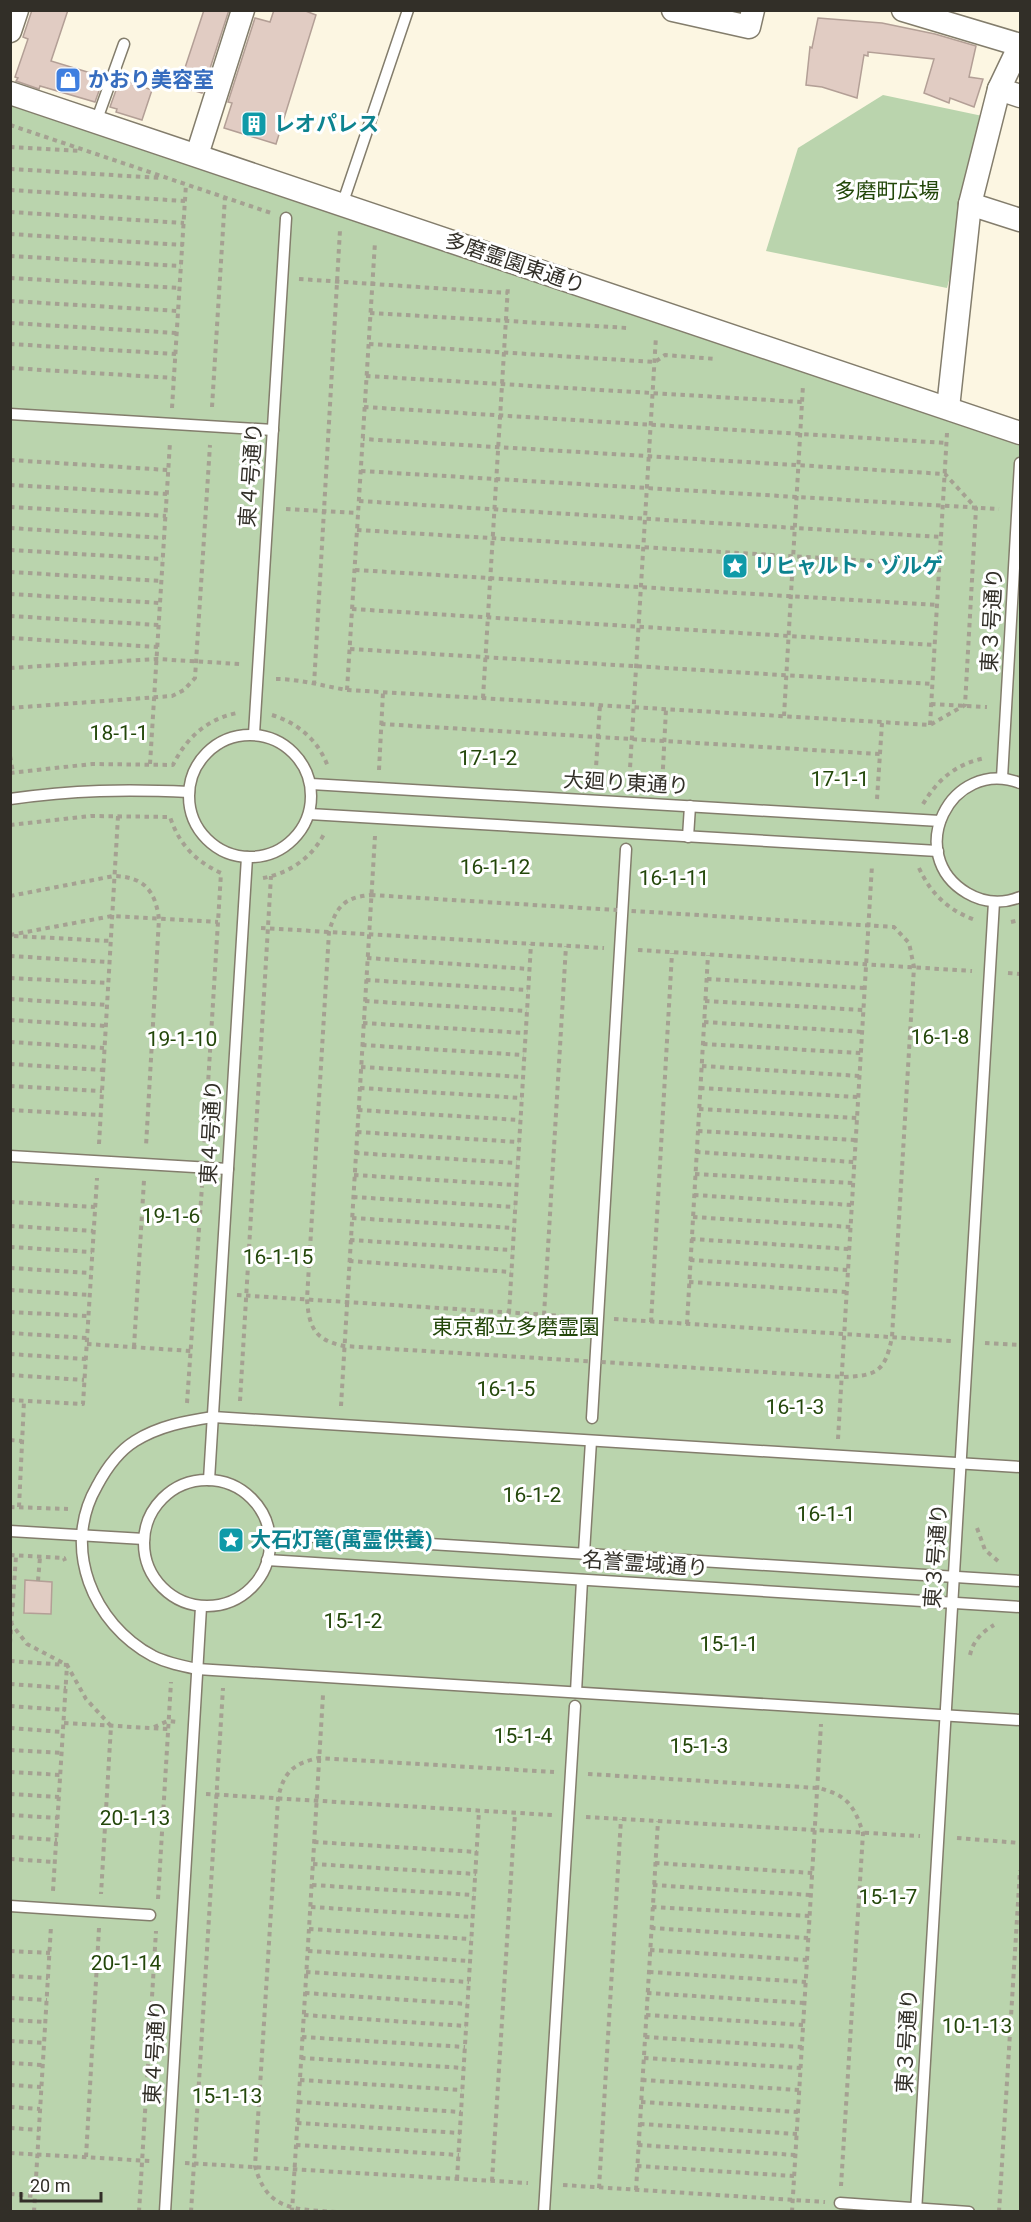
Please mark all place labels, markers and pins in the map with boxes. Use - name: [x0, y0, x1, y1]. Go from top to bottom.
- shop icon: かおり美容室: [53, 65, 83, 95]
- place label: かおり美容室: [88, 68, 214, 92]
- building icon: レオパレス: [239, 109, 269, 139]
- place label: レオパレス: [274, 112, 379, 136]
- place icon: リヒャルト・ゾルゲ: [720, 551, 750, 581]
- place label: リヒャルト・ゾルゲ: [754, 554, 943, 578]
- place icon: 大石灯篭(萬霊供養): [216, 1525, 246, 1555]
- place label: 大石灯篭(萬霊供養): [250, 1528, 433, 1552]

